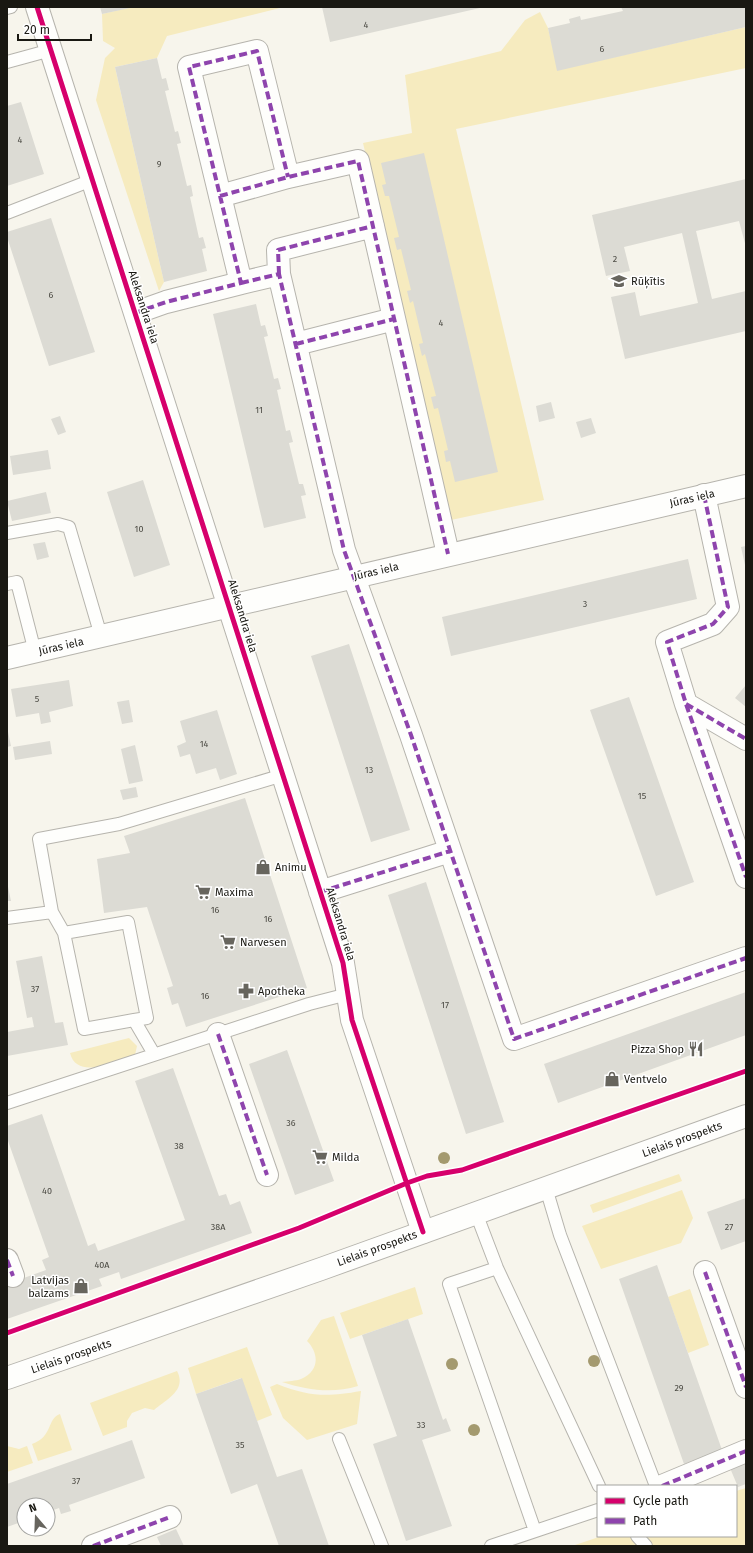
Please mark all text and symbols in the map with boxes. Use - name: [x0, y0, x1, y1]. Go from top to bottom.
- scale bar: [18, 16, 91, 42]
- house number: 4: [364, 20, 369, 30]
- text: 20 m: [24, 23, 50, 37]
- house number: 6: [600, 44, 605, 54]
- house number: 4: [18, 135, 23, 145]
- house number: 9: [157, 159, 162, 169]
- house number: 2: [613, 254, 617, 264]
- street label: Aleksandra iela: [126, 269, 161, 345]
- school or university icon: Rūķītis: [610, 272, 628, 290]
- place label: Rūķītis: [631, 275, 665, 289]
- house number: 6: [49, 290, 54, 300]
- house number: 4: [439, 318, 444, 328]
- house number: 11: [255, 405, 263, 415]
- street label: Jūras iela: [668, 487, 716, 510]
- house number: 10: [135, 524, 143, 534]
- street label: Jūras iela: [352, 560, 400, 583]
- street label: Aleksandra iela: [225, 578, 260, 654]
- house number: 3: [583, 599, 587, 609]
- street label: Jūras iela: [37, 635, 85, 658]
- house number: 5: [35, 694, 40, 704]
- house number: 14: [200, 739, 209, 749]
- house number: 13: [365, 765, 373, 775]
- house number: 15: [638, 791, 647, 801]
- shop icon: Animu: [254, 858, 272, 876]
- place label: Animu: [275, 861, 307, 874]
- supermarket icon: Maxima: [194, 883, 212, 901]
- place label: Maxima: [215, 886, 253, 899]
- street label: Aleksandra iela: [323, 886, 358, 962]
- house number: 16: [211, 905, 220, 915]
- house number: 16: [264, 914, 273, 924]
- supermarket icon: Narvesen: [219, 933, 237, 951]
- place label: Narvesen: [240, 936, 287, 949]
- pharmacy icon: Apotheka: [237, 982, 255, 1000]
- house number: 37: [31, 984, 39, 994]
- place label: Apotheka: [258, 985, 305, 998]
- house number: 16: [201, 991, 210, 1001]
- house number: 17: [441, 1000, 449, 1010]
- restaurant icon: Pizza Shop: [687, 1040, 705, 1058]
- place label: Pizza Shop: [631, 1043, 684, 1056]
- shop icon: Ventvelo: [603, 1070, 621, 1088]
- place label: Ventvelo: [624, 1073, 667, 1086]
- house number: 36: [286, 1118, 296, 1128]
- street label: Lielais prospekts: [640, 1119, 724, 1160]
- house number: 38: [174, 1141, 184, 1151]
- supermarket icon: Milda: [311, 1148, 329, 1166]
- place label: Milda: [332, 1151, 359, 1164]
- house number: 40: [42, 1186, 52, 1196]
- house number: 38A: [211, 1222, 226, 1232]
- house number: 27: [725, 1222, 733, 1232]
- street label: Lielais prospekts: [335, 1228, 419, 1269]
- house number: 40A: [95, 1260, 110, 1270]
- place label: Latvijas balzams: [28, 1274, 69, 1300]
- shop icon: Latvijas balzams: [72, 1277, 90, 1295]
- street label: Lielais prospekts: [29, 1337, 113, 1376]
- house number: 29: [674, 1383, 684, 1393]
- house number: 33: [417, 1420, 425, 1430]
- house number: 35: [235, 1440, 245, 1450]
- house number: 37: [72, 1476, 80, 1486]
- legend: [597, 1485, 737, 1537]
- text: Cycle path: [633, 1494, 689, 1508]
- north arrow: [16, 1497, 56, 1537]
- text: N: [27, 1501, 38, 1515]
- text: Path: [633, 1514, 657, 1528]

